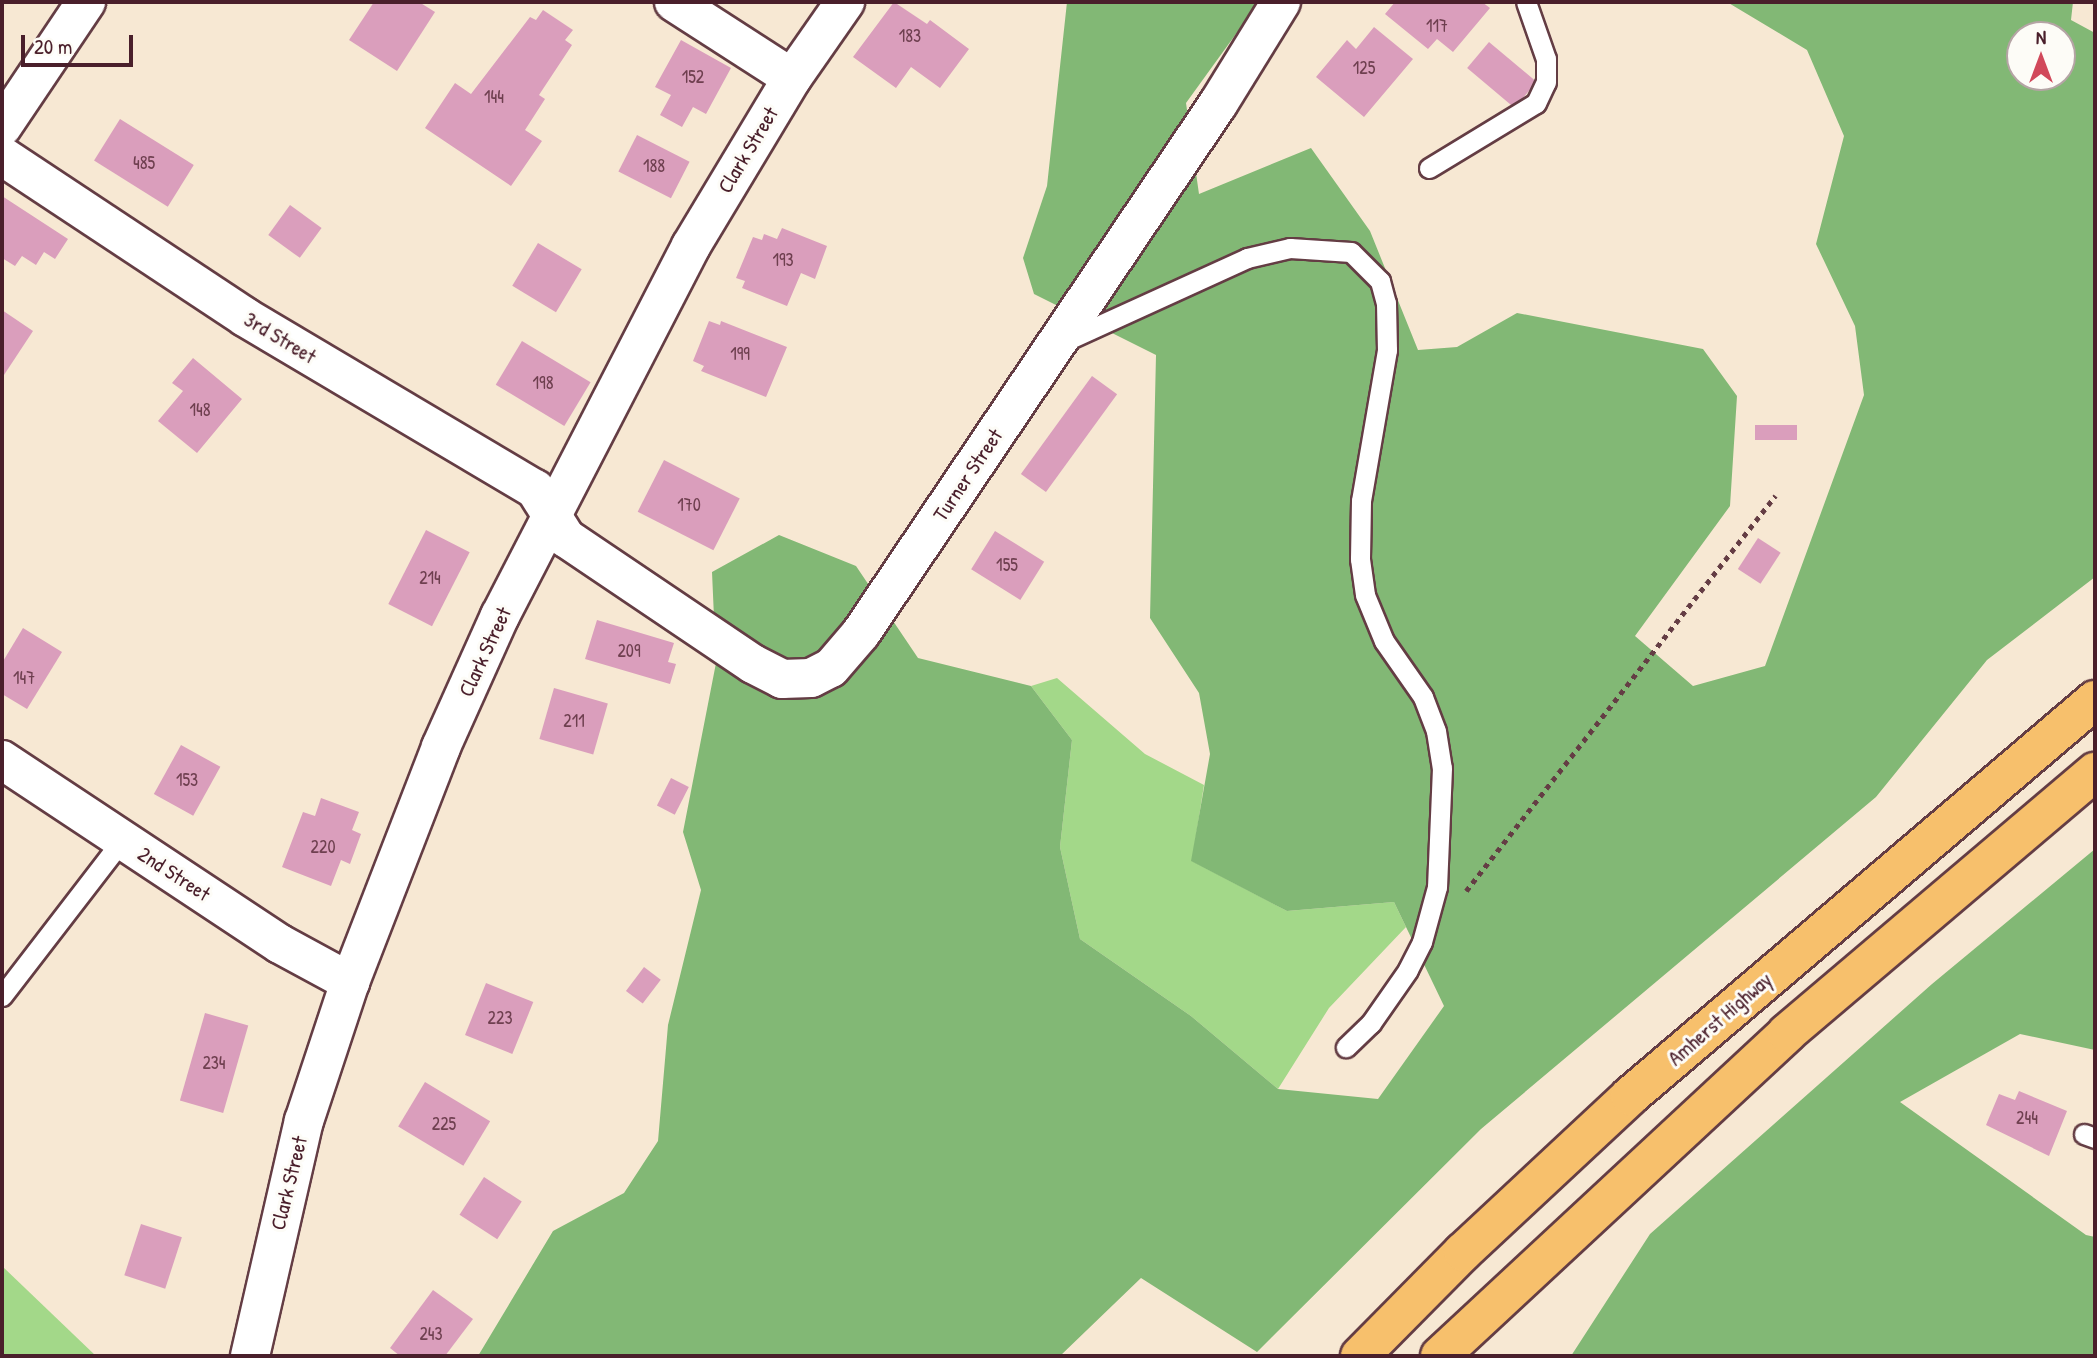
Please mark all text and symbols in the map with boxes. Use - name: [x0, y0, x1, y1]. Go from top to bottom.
- house number: 117: [1426, 15, 1448, 37]
- scale bar: [24, 21, 136, 65]
- north arrow: [2006, 21, 2076, 91]
- text: N: [2036, 24, 2046, 50]
- house number: 183: [899, 25, 921, 47]
- text: 20 m: [34, 32, 72, 61]
- house number: 125: [1353, 57, 1375, 79]
- house number: 152: [682, 66, 704, 88]
- house number: 144: [484, 86, 504, 108]
- street label: Clark Street: [713, 102, 783, 198]
- house number: 485: [133, 152, 155, 174]
- house number: 188: [643, 155, 665, 177]
- house number: 193: [772, 249, 794, 271]
- street label: 3rd Street: [239, 307, 321, 369]
- house number: 199: [730, 343, 750, 365]
- house number: 198: [533, 372, 553, 394]
- house number: 148: [189, 399, 211, 421]
- street label: Turner Street: [928, 424, 1008, 526]
- house number: 170: [677, 494, 701, 516]
- house number: 155: [996, 554, 1018, 576]
- house number: 214: [419, 567, 441, 589]
- street label: Clark Street: [453, 603, 517, 701]
- house number: 209: [617, 640, 641, 662]
- house number: 147: [13, 667, 35, 689]
- house number: 211: [563, 710, 585, 732]
- house number: 153: [176, 769, 198, 791]
- house number: 220: [311, 836, 335, 858]
- street label: 2nd Street: [133, 841, 215, 907]
- street label: Amherst Highway: [1663, 967, 1777, 1071]
- house number: 223: [488, 1007, 512, 1029]
- house number: 234: [202, 1052, 226, 1074]
- house number: 244: [2016, 1107, 2038, 1129]
- house number: 225: [432, 1113, 456, 1135]
- street label: Clark Street: [265, 1133, 313, 1233]
- house number: 243: [419, 1323, 443, 1345]

